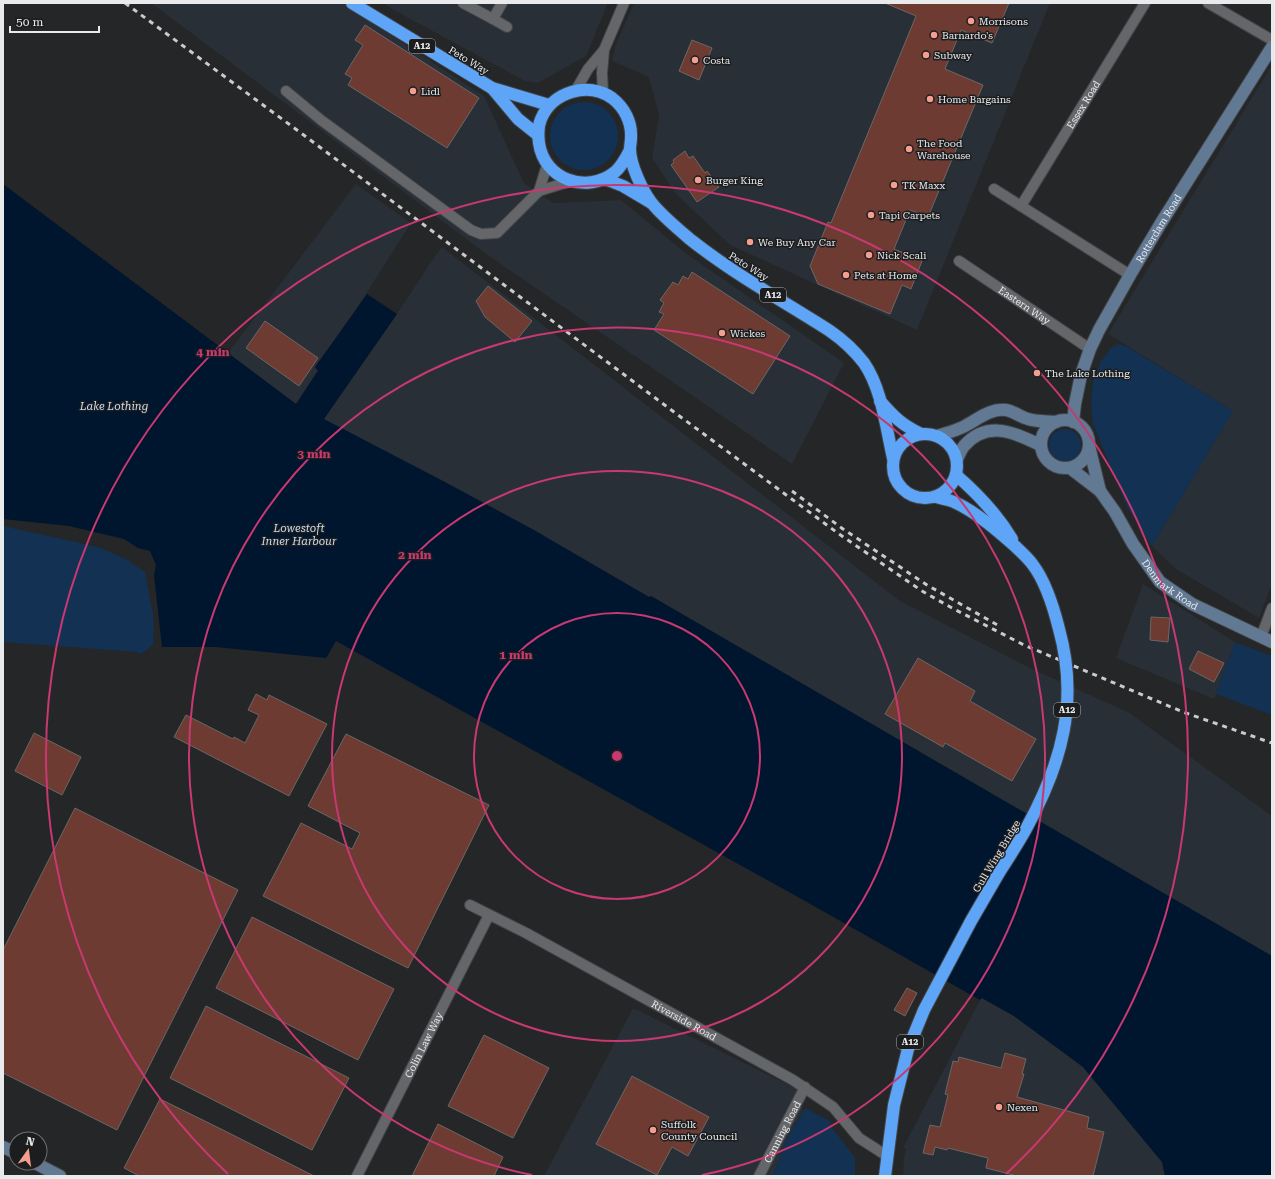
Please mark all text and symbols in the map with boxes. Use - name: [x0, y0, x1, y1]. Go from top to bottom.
- scale bar: [10, 8, 99, 34]
- text: 50 m: [16, 15, 43, 29]
- marker: Morrisons: [966, 16, 976, 26]
- place label: Morrisons: [979, 16, 1028, 27]
- marker: Barnardo's: [929, 30, 939, 40]
- place label: Barnardo's: [942, 30, 993, 41]
- road number: A12: [409, 39, 435, 53]
- street label: Peto Way: [447, 44, 491, 77]
- marker: Subway: [921, 50, 931, 60]
- place label: Subway: [934, 50, 972, 61]
- marker: Costa: [690, 55, 700, 65]
- place label: Costa: [703, 55, 731, 66]
- street label: Essex Road: [1065, 78, 1103, 131]
- marker: Lidl: [408, 86, 418, 96]
- place label: Lidl: [421, 86, 440, 97]
- marker: Home Bargains: [925, 94, 935, 104]
- place label: Home Bargains: [938, 94, 1011, 105]
- place label: The Food Warehouse: [917, 138, 971, 161]
- marker: The Food Warehouse: [904, 144, 914, 154]
- marker: Burger King: [693, 175, 703, 185]
- place label: Burger King: [706, 175, 763, 186]
- marker: TK Maxx: [889, 180, 899, 190]
- place label: TK Maxx: [902, 180, 946, 191]
- street label: Rotterdam Road: [1134, 192, 1184, 265]
- marker: Tapi Carpets: [866, 210, 876, 220]
- place label: Tapi Carpets: [879, 210, 940, 221]
- marker: We Buy Any Car: [745, 237, 755, 247]
- place label: We Buy Any Car: [758, 237, 836, 248]
- street label: Peto Way: [727, 250, 771, 283]
- marker: Nick Scali: [864, 250, 874, 260]
- place label: Nick Scali: [877, 250, 926, 261]
- marker: Pets at Home: [841, 270, 851, 280]
- place label: Pets at Home: [854, 270, 918, 281]
- street label: Eastern Way: [996, 284, 1052, 327]
- road number: A12: [760, 288, 786, 302]
- marker: Wickes: [717, 328, 727, 338]
- place label: Wickes: [730, 328, 765, 339]
- text: 4 min: [196, 345, 230, 359]
- marker: The Lake Lothing: [1032, 368, 1042, 378]
- place label: The Lake Lothing: [1045, 368, 1130, 379]
- water label: Lake Lothing: [79, 400, 149, 413]
- text: 3 min: [297, 447, 331, 461]
- water label: Lowestoft Inner Harbour: [260, 522, 337, 548]
- text: 2 min: [398, 548, 432, 562]
- street label: Denmark Road: [1140, 557, 1200, 612]
- text: 1 min: [499, 648, 533, 662]
- road number: A12: [1054, 703, 1080, 717]
- centre of rings: [610, 749, 624, 763]
- street label: Gull Wing Bridge: [971, 818, 1023, 894]
- street label: Riverside Road: [649, 998, 719, 1043]
- street label: Colin Law Way: [403, 1010, 445, 1080]
- road number: A12: [897, 1035, 923, 1049]
- street label: Canning Road: [762, 1099, 803, 1165]
- marker: Nexen: [994, 1102, 1004, 1112]
- place label: Nexen: [1007, 1102, 1038, 1113]
- place label: Suffolk County Council: [661, 1119, 737, 1142]
- marker: Suffolk County Council: [648, 1125, 658, 1135]
- north arrow: [8, 1131, 48, 1171]
- text: N: [25, 1134, 36, 1149]

